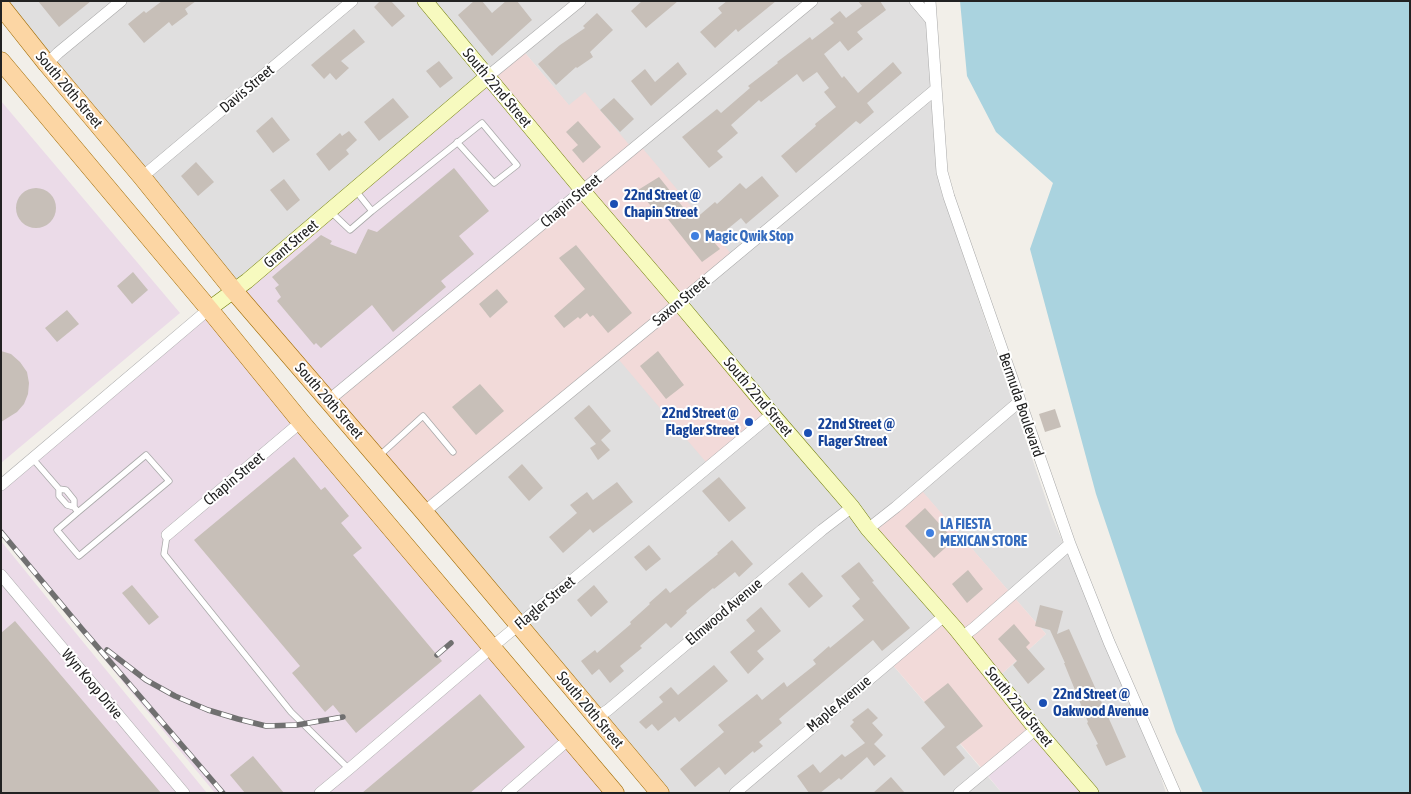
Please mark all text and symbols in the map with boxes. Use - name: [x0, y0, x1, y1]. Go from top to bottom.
- street label: South 22nd Street: [459, 45, 535, 131]
- street label: South 20th Street: [32, 48, 106, 132]
- street label: Davis Street: [216, 61, 278, 117]
- street label: Chapin Street: [537, 170, 605, 232]
- place label: 22nd Street @ Chapin Street: [624, 186, 701, 221]
- marker: 22nd Street @ Chapin Street: [608, 198, 620, 210]
- street label: Grant Street: [260, 216, 322, 272]
- place label: Magic Qwik Stop: [705, 227, 794, 245]
- marker: Magic Qwik Stop: [689, 230, 701, 242]
- street label: Saxon Street: [649, 272, 713, 330]
- street label: Bermuda Boulevard: [995, 351, 1047, 459]
- street label: South 22nd Street: [720, 354, 796, 440]
- street label: South 20th Street: [291, 359, 367, 443]
- place label: 22nd Street @ Flagler Street: [662, 404, 739, 439]
- place label: 22nd Street @ Flager Street: [818, 415, 895, 450]
- marker: 22nd Street @ Flagler Street: [743, 416, 755, 428]
- marker: 22nd Street @ Flager Street: [802, 427, 814, 439]
- street label: Chapin Street: [200, 448, 268, 510]
- place label: LA FIESTA MEXICAN STORE: [940, 515, 1027, 550]
- marker: LA FIESTA MEXICAN STORE: [924, 527, 936, 539]
- street label: Flagler Street: [511, 572, 579, 634]
- street label: Elmwood Avenue: [682, 575, 766, 649]
- street label: Wyn Koop Drive: [58, 645, 126, 723]
- street label: South 22nd Street: [981, 663, 1057, 751]
- street label: South 20th Street: [553, 668, 627, 752]
- street label: Maple Avenue: [803, 672, 875, 736]
- place label: 22nd Street @ Oakwood Avenue: [1053, 685, 1149, 720]
- marker: 22nd Street @ Oakwood Avenue: [1037, 697, 1049, 709]

